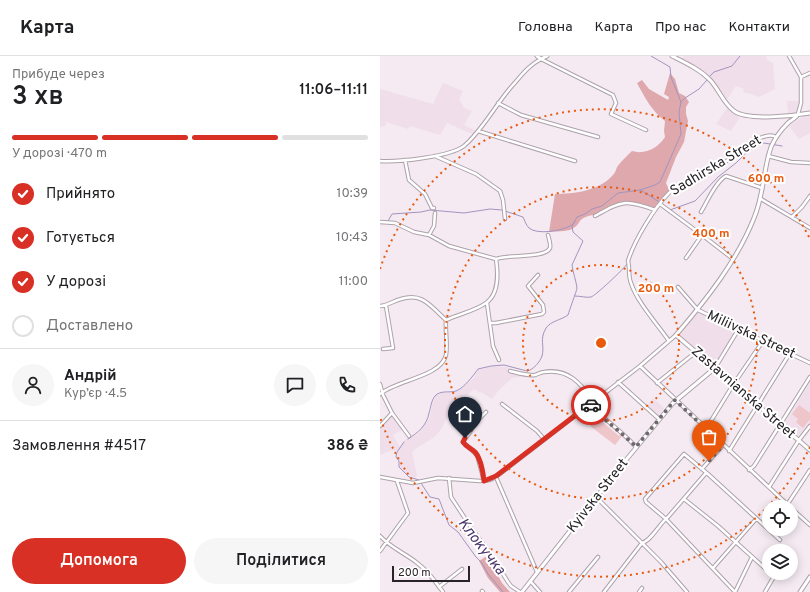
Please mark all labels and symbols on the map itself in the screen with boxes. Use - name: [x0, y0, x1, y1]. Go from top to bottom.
- street label: Sadhirska Street: [667, 132, 765, 200]
- text: 600 m: [748, 171, 784, 187]
- text: 400 m: [692, 226, 730, 242]
- text: 200 m: [638, 281, 674, 297]
- street label: Miliivska Street: [704, 307, 798, 363]
- centre of rings: [594, 336, 608, 350]
- street label: Zastavnianska Street: [687, 343, 799, 443]
- courier: [571, 385, 611, 425]
- pin: [448, 397, 482, 438]
- pin: [692, 420, 726, 461]
- street label: Kyivska Street: [564, 456, 632, 536]
- water label: Клокучка: [453, 515, 509, 579]
- scale bar: [392, 564, 470, 583]

